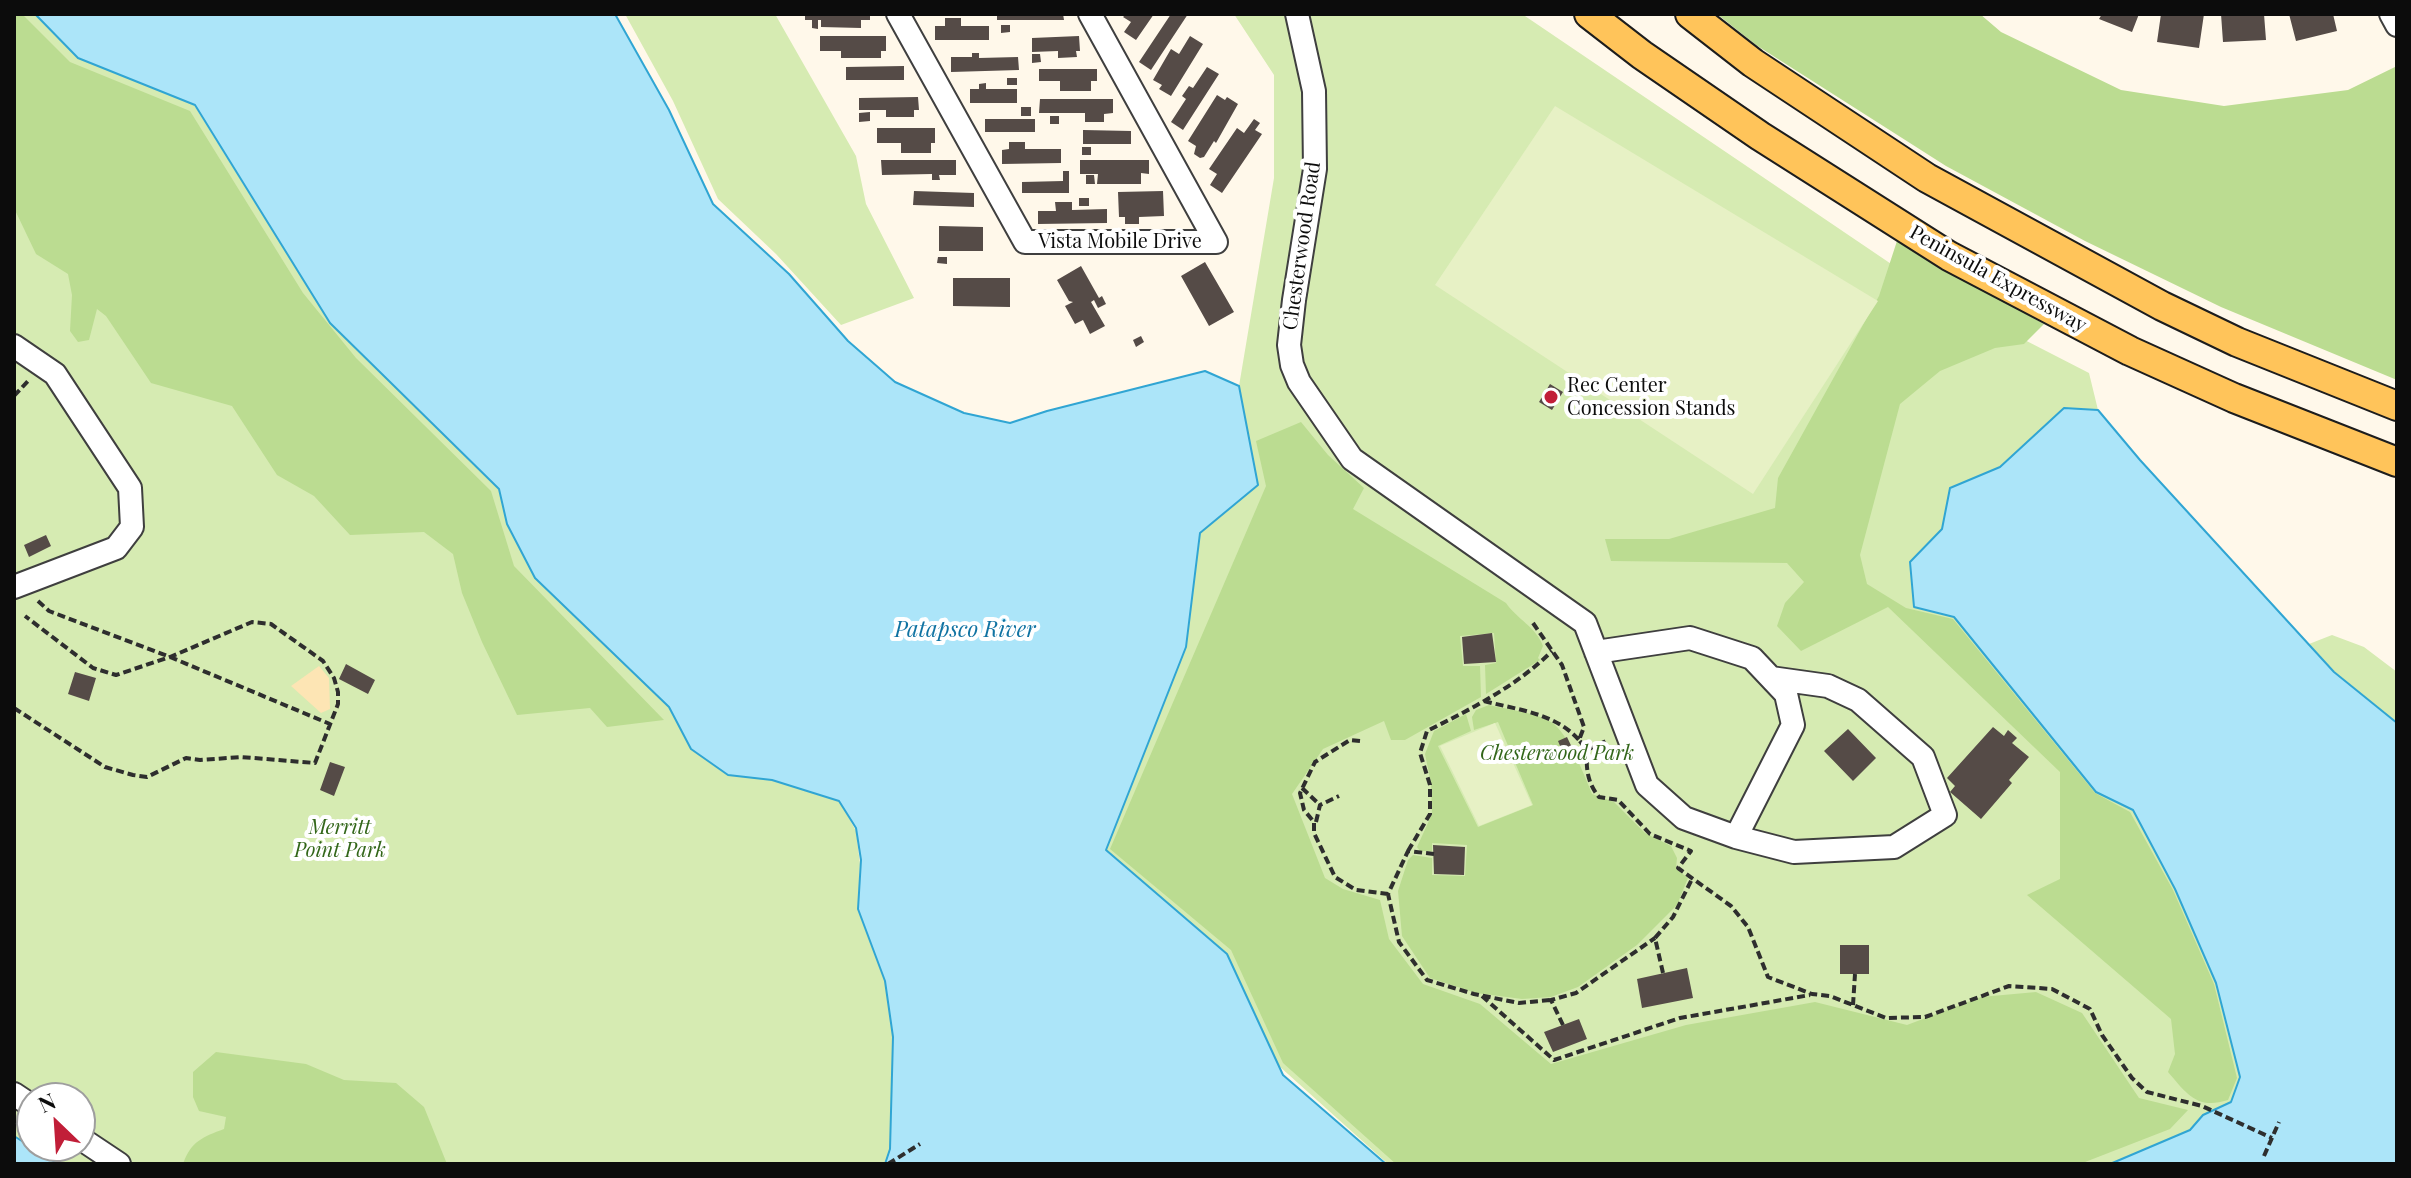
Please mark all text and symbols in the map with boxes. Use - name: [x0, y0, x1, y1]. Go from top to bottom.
- street label: Chesterwood Road: [1278, 160, 1326, 332]
- street label: Peninsula Expressway: [1905, 220, 2091, 338]
- street label: Vista Mobile Drive: [1038, 230, 1202, 254]
- place label: Rec Center Concession Stands: [1567, 374, 1735, 421]
- marker: Rec Center Concession Stands: [1542, 388, 1560, 406]
- water label: Patapsco River: [894, 617, 1036, 643]
- park label: Chesterwood Park: [1480, 742, 1634, 766]
- park label: Merritt Point Park: [294, 816, 386, 863]
- north arrow: [16, 1082, 96, 1162]
- text: N: [33, 1085, 60, 1119]

